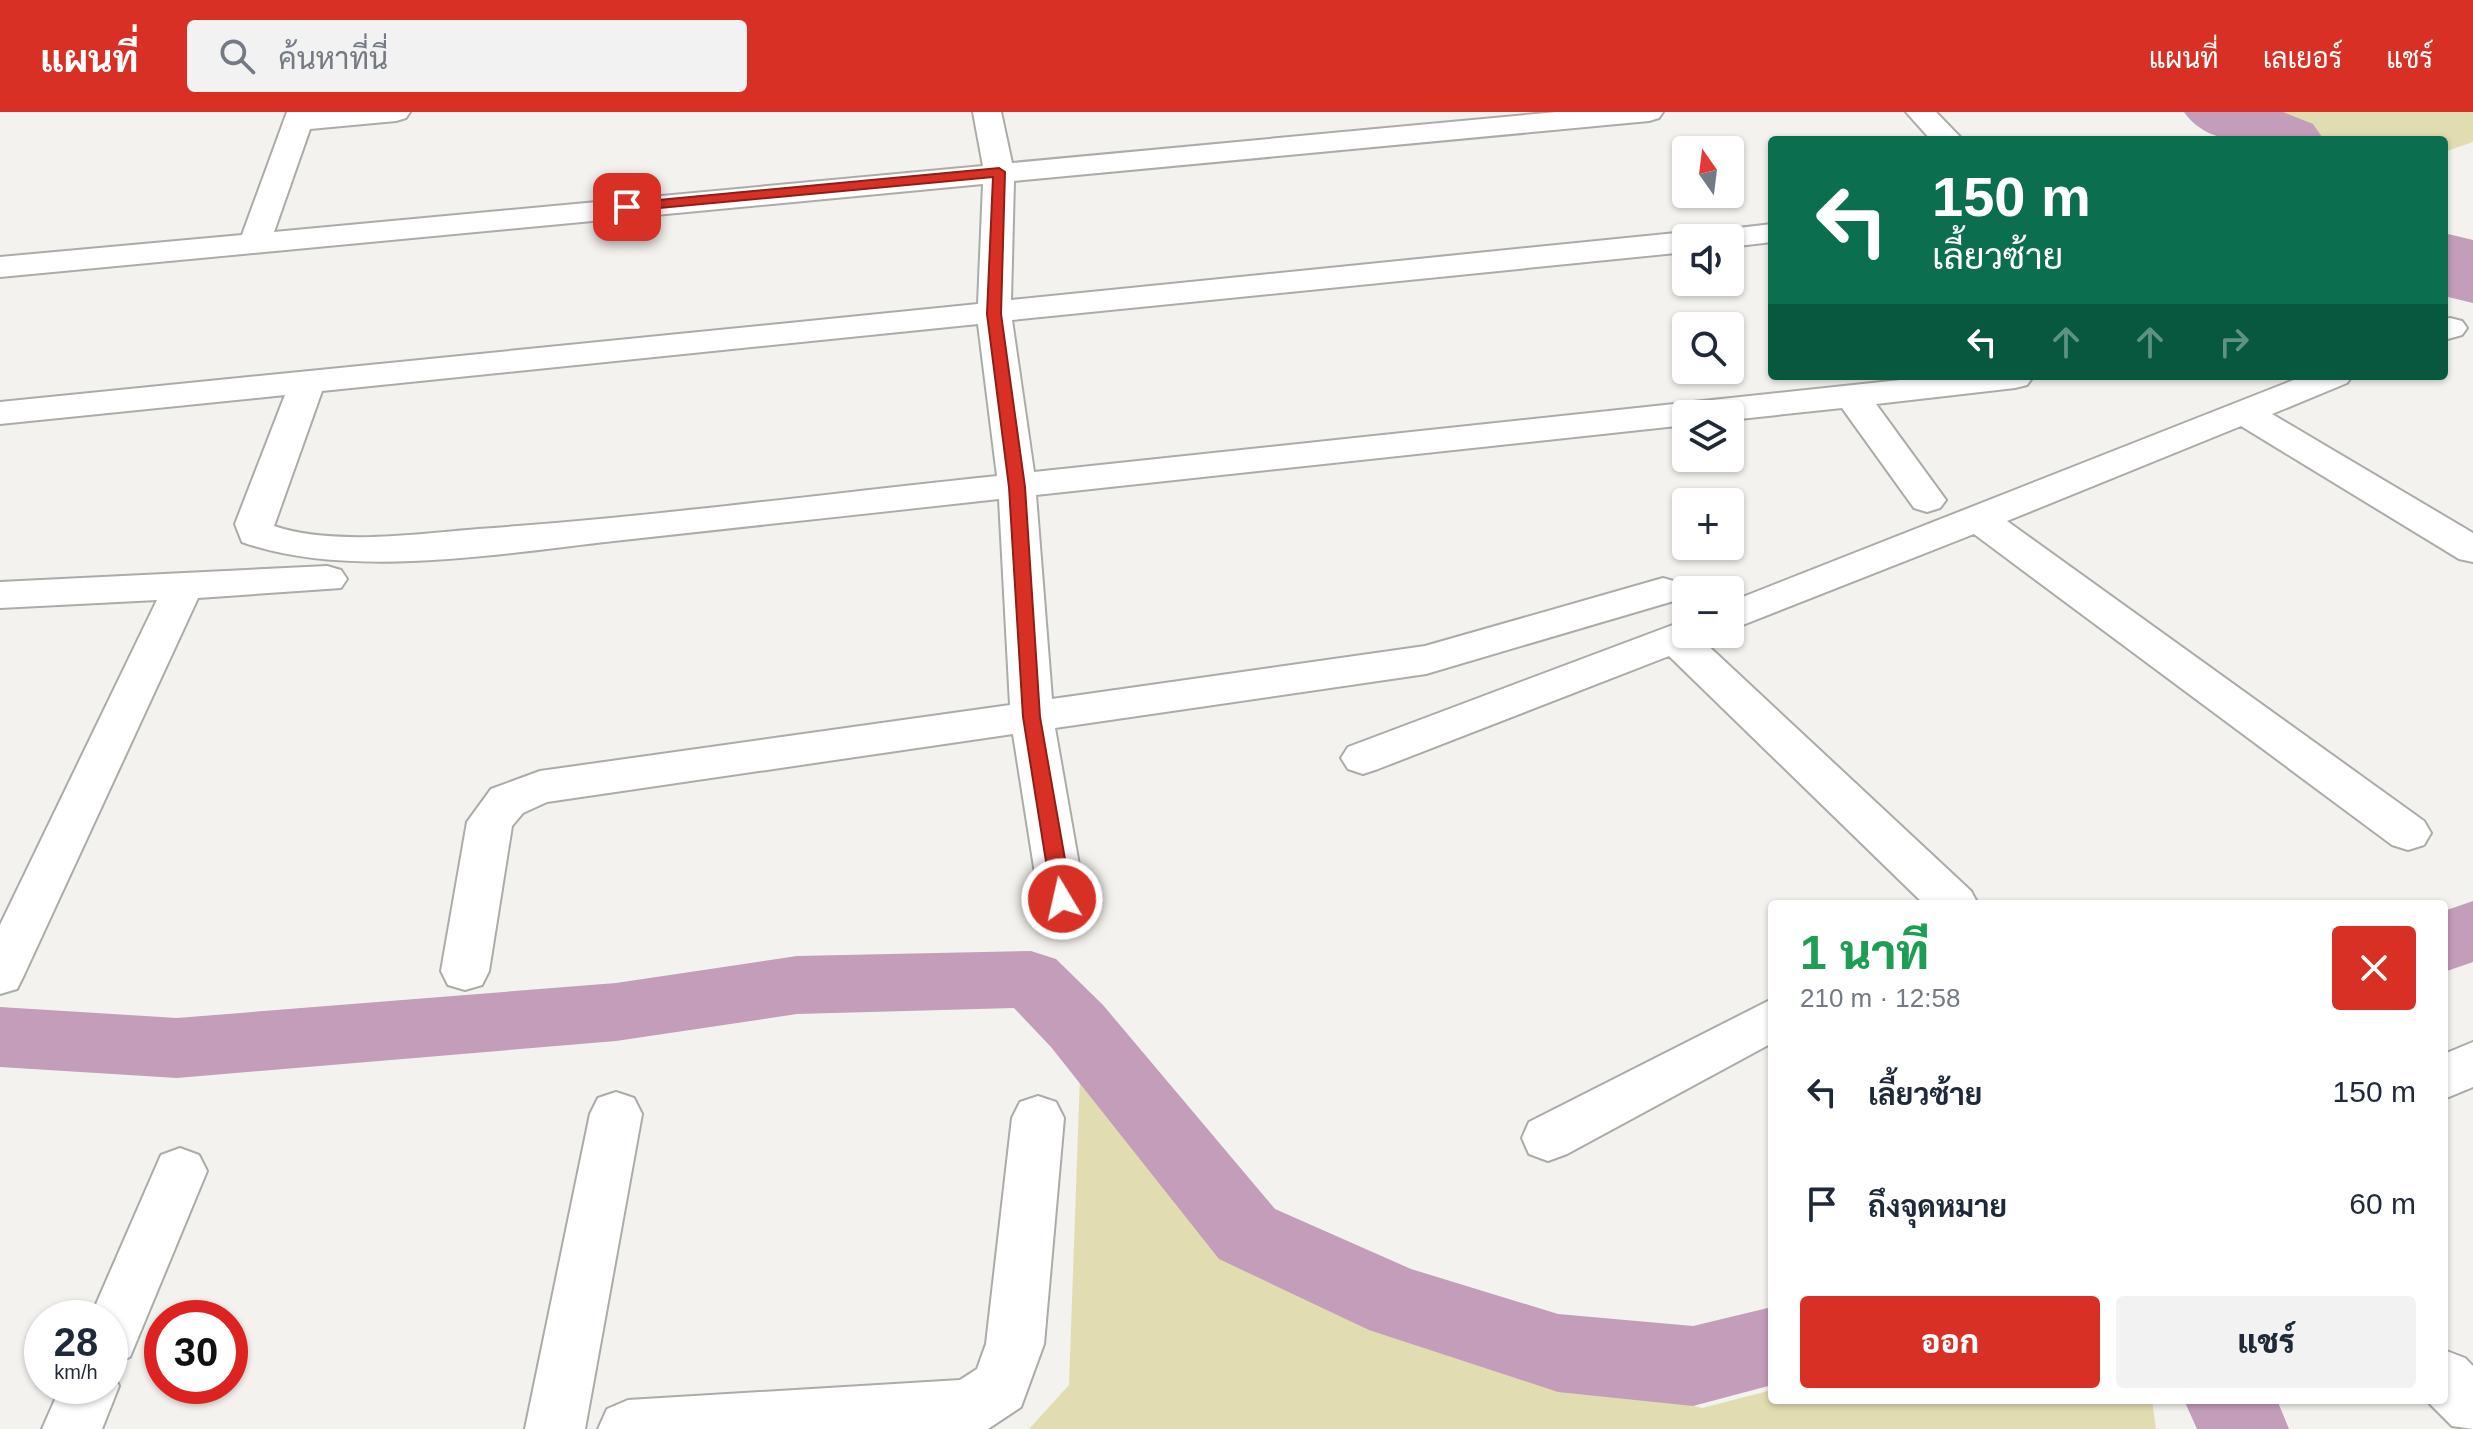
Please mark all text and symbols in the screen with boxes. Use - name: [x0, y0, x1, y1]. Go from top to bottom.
- search box: [187, 20, 747, 92]
- icon: search: [215, 34, 259, 78]
- text: แผนที่: [40, 38, 139, 80]
- text: ค้นหาที่นี่: [279, 42, 388, 75]
- text: แผนที่: [2149, 43, 2219, 74]
- text: เลเยอร์: [2263, 43, 2342, 74]
- text: แชร์: [2386, 43, 2433, 74]
- north arrow: [1672, 136, 1744, 208]
- map controls: [1672, 136, 1744, 648]
- text: 150 m: [1932, 165, 2091, 228]
- icon: left: [1800, 168, 1904, 272]
- pin: [593, 173, 661, 241]
- icon: arrive: [605, 185, 649, 229]
- button: sound: [1672, 224, 1744, 296]
- text: เลี้ยวซ้าย: [1932, 236, 2063, 277]
- button: search: [1672, 312, 1744, 384]
- icon: left: [1960, 320, 2004, 364]
- icon: ahead: [2044, 320, 2088, 364]
- icon: ahead: [2128, 320, 2172, 364]
- icon: right: [2212, 320, 2256, 364]
- button: layers: [1672, 400, 1744, 472]
- button: +: [1672, 488, 1744, 560]
- button: −: [1672, 576, 1744, 648]
- position arrow: [1020, 857, 1104, 941]
- text: 1 นาที: [1800, 926, 1929, 979]
- button: close: [2332, 926, 2416, 1010]
- text: 210 m · 12:58: [1800, 983, 1960, 1013]
- icon: left: [1800, 1070, 1844, 1114]
- text: 150 m: [2333, 1075, 2416, 1108]
- text: เลี้ยวซ้าย: [1868, 1078, 1982, 1111]
- icon: arrive: [1800, 1182, 1844, 1226]
- text: 60 m: [2349, 1187, 2416, 1220]
- text: ถึงจุดหมาย: [1868, 1190, 2007, 1223]
- button: ออก: [1800, 1296, 2100, 1388]
- button: แชร์: [2116, 1296, 2416, 1388]
- speed limit sign: 30: [144, 1300, 248, 1404]
- text: 28: [54, 1320, 98, 1364]
- text: km/h: [54, 1361, 98, 1383]

